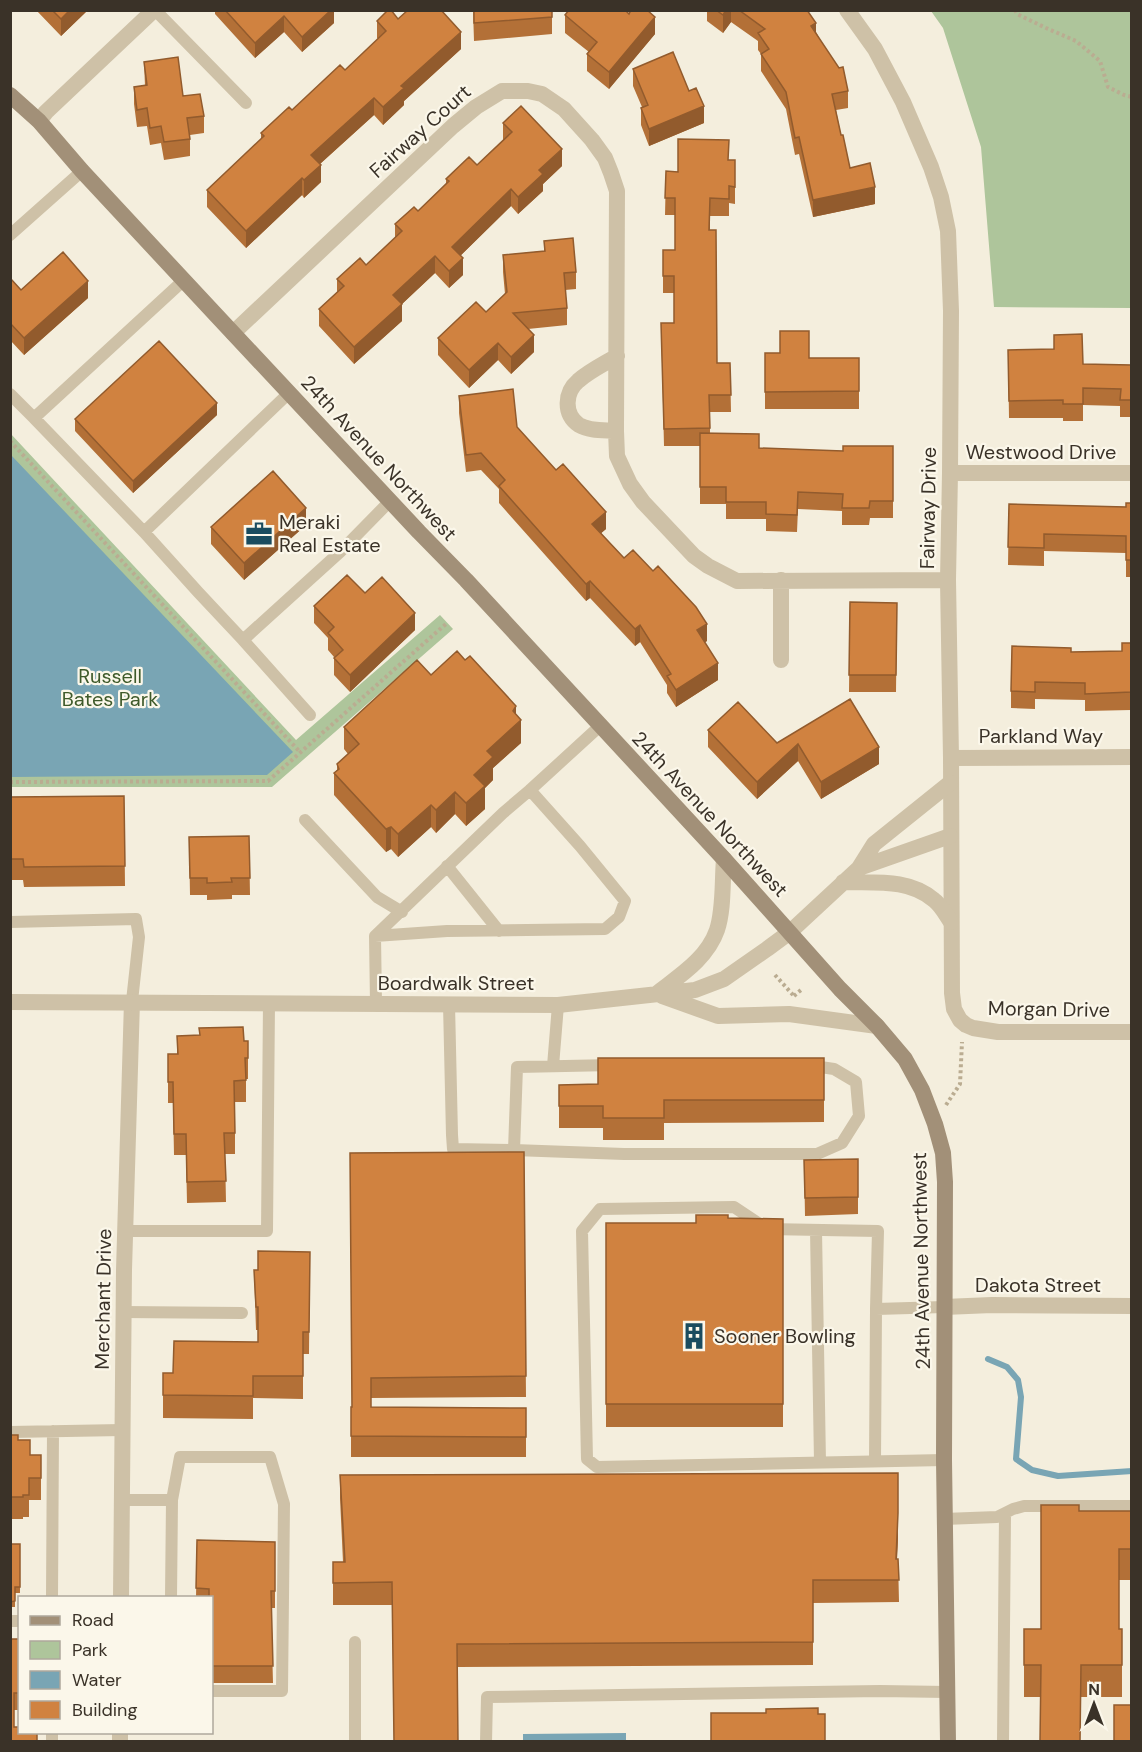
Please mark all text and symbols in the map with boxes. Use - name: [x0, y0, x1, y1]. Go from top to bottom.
- street label: Fairway Court: [364, 78, 476, 183]
- street label: 24th Avenue Northwest: [295, 370, 463, 546]
- street label: Westwood Drive: [966, 439, 1116, 465]
- street label: Fairway Drive: [914, 447, 942, 569]
- place label: Meraki Real Estate: [279, 509, 381, 558]
- office icon: Meraki Real Estate: [244, 519, 274, 549]
- park label: Russell Bates Park: [62, 663, 158, 712]
- street label: Parkland Way: [979, 723, 1103, 749]
- street label: 24th Avenue Northwest: [626, 726, 794, 902]
- street label: Boardwalk Street: [378, 970, 534, 996]
- street label: Morgan Drive: [988, 995, 1110, 1023]
- street label: 24th Avenue Northwest: [906, 1152, 936, 1370]
- street label: Merchant Drive: [89, 1228, 117, 1370]
- street label: Dakota Street: [975, 1272, 1101, 1298]
- building icon: Sooner Bowling: [679, 1321, 709, 1351]
- place label: Sooner Bowling: [714, 1323, 856, 1349]
- legend: [18, 1596, 213, 1734]
- text: Road: [72, 1608, 114, 1632]
- text: Park: [72, 1638, 108, 1662]
- text: Water: [72, 1668, 122, 1692]
- north arrow: [1064, 1674, 1124, 1734]
- text: N: [1088, 1679, 1100, 1700]
- text: Building: [72, 1698, 137, 1722]

